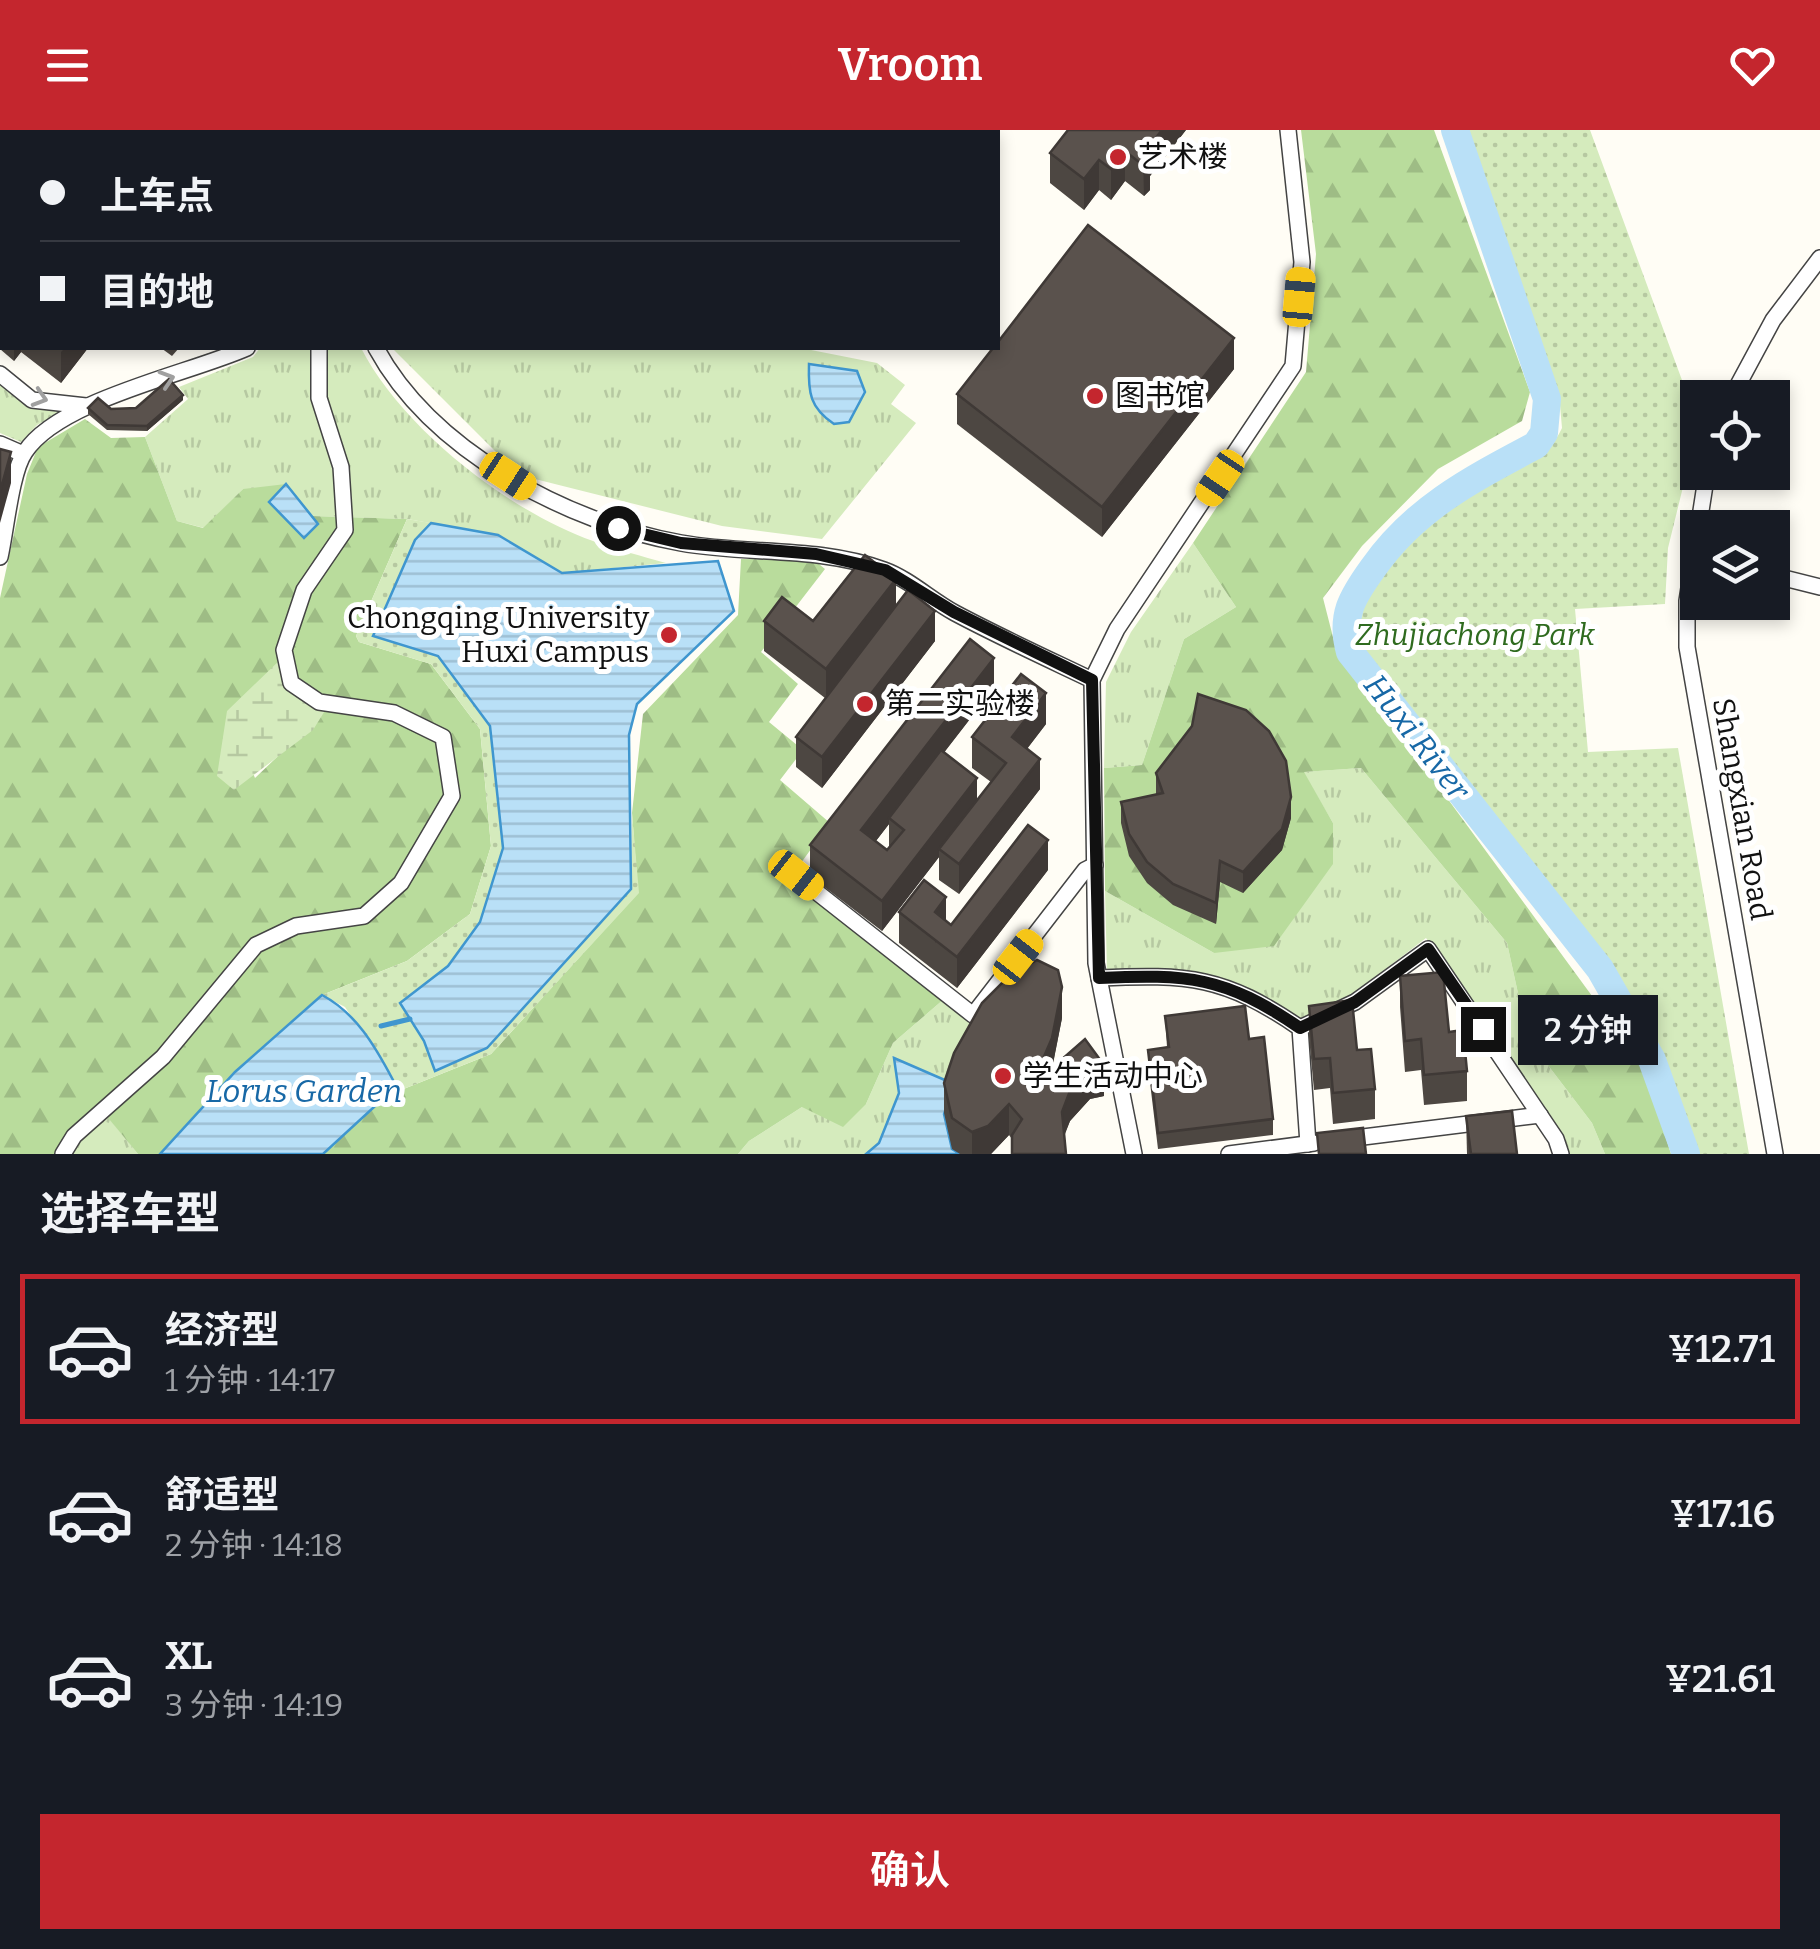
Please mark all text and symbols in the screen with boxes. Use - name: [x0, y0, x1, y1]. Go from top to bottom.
- icon: menu: [40, 38, 95, 93]
- text: Vroom: [838, 38, 982, 92]
- icon: heart: [1725, 38, 1780, 93]
- place label: 艺术楼: [1138, 139, 1228, 175]
- marker: 艺术楼: [1107, 146, 1129, 168]
- text: 上车点: [100, 173, 214, 219]
- car: [1281, 266, 1317, 328]
- text: 目的地: [100, 269, 214, 315]
- one-way arrow: [158, 370, 175, 391]
- place label: 图书馆: [1115, 378, 1205, 414]
- map controls: [1680, 380, 1790, 620]
- button: locate: [1680, 380, 1790, 490]
- marker: 图书馆: [1084, 385, 1106, 407]
- one-way arrow: [31, 386, 48, 407]
- car: [1191, 445, 1249, 511]
- car: [475, 447, 541, 505]
- route start: [596, 506, 641, 551]
- button: layers: [1680, 510, 1790, 620]
- place label: Chongqing University Huxi Campus: [347, 600, 649, 670]
- park label: Zhujiachong Park: [1355, 617, 1596, 653]
- marker: Chongqing University Huxi Campus: [658, 624, 680, 646]
- water label: Huxi River: [1356, 667, 1479, 809]
- place label: 第二实验楼: [885, 686, 1035, 722]
- marker: 第二实验楼: [854, 693, 876, 715]
- street label: Shangxian Road: [1705, 695, 1779, 923]
- car: [763, 845, 829, 905]
- car: [988, 924, 1048, 990]
- callout: 2 分钟: [1518, 994, 1658, 1064]
- route end: [1461, 1007, 1506, 1052]
- text: 2 分钟: [1544, 1011, 1632, 1049]
- place label: 学生活动中心: [1023, 1058, 1203, 1094]
- marker: 学生活动中心: [992, 1065, 1014, 1087]
- water label: Lorus Garden: [206, 1072, 402, 1110]
- text: 选择车型: [40, 1187, 220, 1241]
- icon: car: [45, 1304, 135, 1394]
- text: 经济型: [165, 1307, 279, 1353]
- text: ¥12.71: [1668, 1326, 1775, 1372]
- text: 1 分钟 · 14:17: [165, 1361, 335, 1399]
- icon: car: [45, 1469, 135, 1559]
- text: 舒适型: [165, 1472, 279, 1518]
- text: ¥17.16: [1670, 1491, 1775, 1537]
- text: 2 分钟 · 14:18: [165, 1526, 343, 1564]
- text: XL: [165, 1633, 212, 1679]
- icon: car: [45, 1634, 135, 1724]
- text: ¥21.61: [1665, 1656, 1775, 1702]
- text: 3 分钟 · 14:19: [165, 1686, 343, 1724]
- button: 确认: [40, 1814, 1780, 1929]

